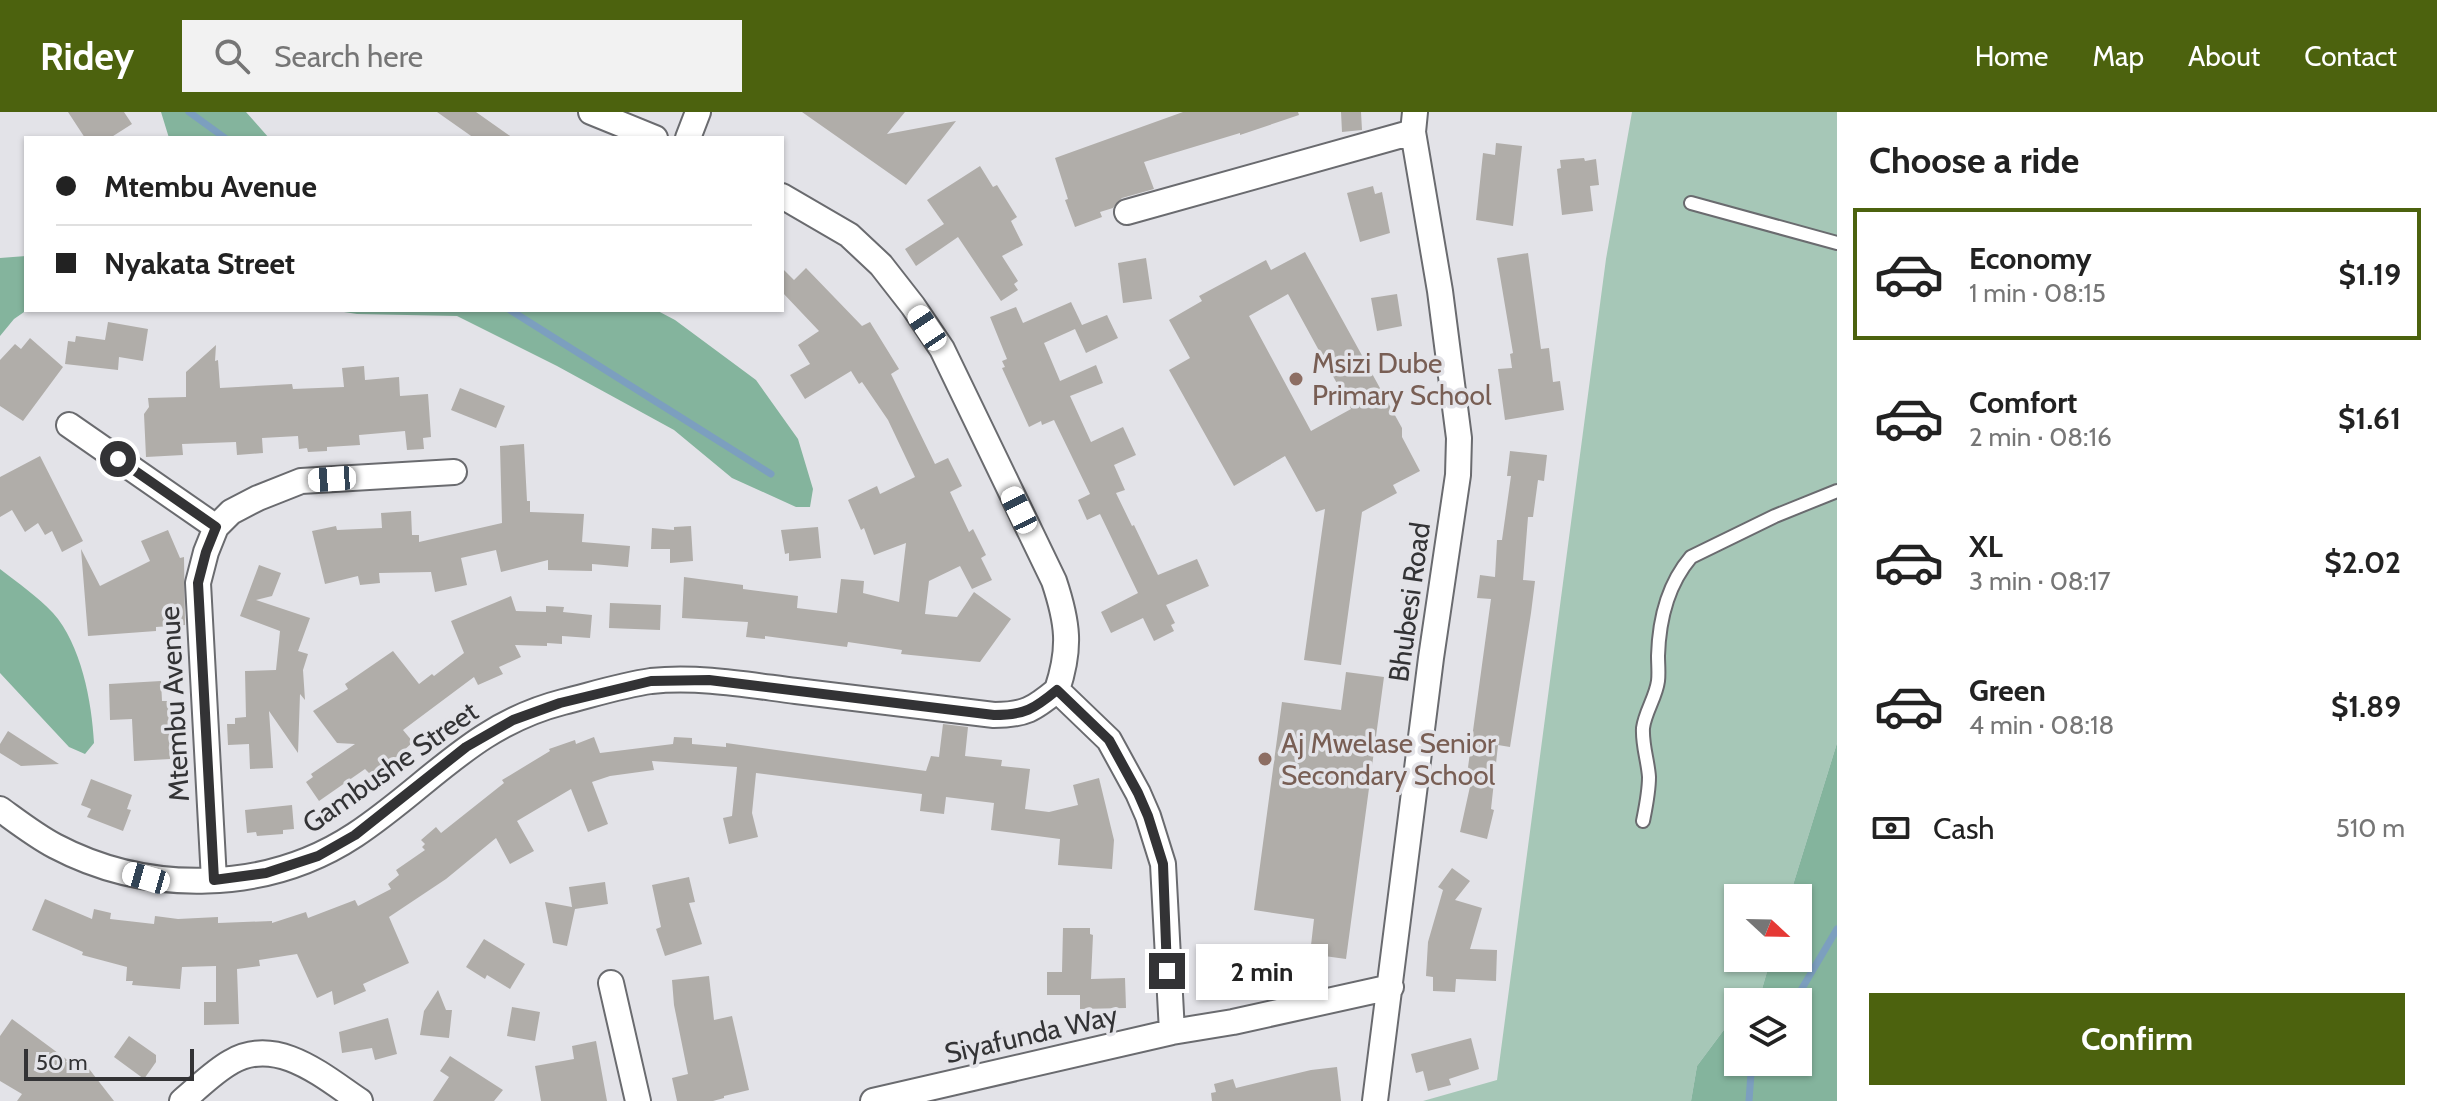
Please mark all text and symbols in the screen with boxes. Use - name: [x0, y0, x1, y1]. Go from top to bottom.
- search box: [182, 20, 742, 92]
- text: Ridey: [40, 33, 134, 80]
- icon: search: [210, 34, 254, 78]
- text: Search here: [274, 38, 423, 75]
- text: Home: [1975, 39, 2048, 73]
- text: Map: [2092, 39, 2144, 73]
- text: About: [2188, 39, 2260, 73]
- text: Contact: [2304, 39, 2397, 73]
- text: Choose a ride: [1869, 138, 2079, 182]
- text: Mtembu Avenue: [104, 168, 317, 205]
- icon: car: [1873, 238, 1945, 310]
- text: Economy: [1969, 240, 2092, 277]
- text: Nyakata Street: [104, 245, 295, 282]
- text: $1.19: [2338, 256, 2401, 293]
- text: 1 min · 08:15: [1969, 277, 2106, 309]
- car: [904, 301, 950, 355]
- place label: Msizi Dube Primary School: [1312, 346, 1492, 412]
- marker: Msizi Dube Primary School: [1287, 370, 1305, 388]
- icon: car: [1873, 382, 1945, 454]
- text: Comfort: [1969, 384, 2077, 421]
- text: $1.61: [2338, 400, 2401, 437]
- text: 2 min · 08:16: [1969, 421, 2112, 453]
- route start: [100, 441, 136, 477]
- car: [307, 465, 357, 493]
- car: [998, 483, 1040, 537]
- street label: Bhubesi Road: [1381, 520, 1437, 684]
- icon: car: [1873, 526, 1945, 598]
- text: XL: [1969, 528, 2003, 565]
- text: $2.02: [2324, 544, 2401, 581]
- text: 3 min · 08:17: [1969, 565, 2111, 597]
- street label: Mtembu Avenue: [152, 605, 196, 803]
- icon: car: [1873, 670, 1945, 742]
- text: Green: [1969, 672, 2046, 709]
- text: $1.89: [2331, 688, 2401, 725]
- street label: Gambushe Street: [296, 694, 484, 840]
- text: 4 min · 08:18: [1969, 709, 2114, 741]
- place label: Aj Mwelase Senior Secondary School: [1281, 726, 1496, 792]
- marker: Aj Mwelase Senior Secondary School: [1256, 750, 1274, 768]
- icon: cash: [1869, 806, 1913, 850]
- text: Cash: [1933, 810, 1995, 847]
- text: 510 m: [2336, 812, 2405, 844]
- car: [120, 860, 172, 896]
- north arrow: [1724, 884, 1812, 972]
- map controls: [1724, 884, 1812, 1076]
- callout: 2 min: [1195, 943, 1327, 999]
- route end: [1149, 953, 1185, 989]
- text: 2 min: [1231, 956, 1293, 988]
- button: layers: [1724, 988, 1812, 1076]
- button: Confirm: [1869, 993, 2405, 1085]
- street label: Siyafunda Way: [941, 998, 1121, 1070]
- scale bar: [24, 1045, 194, 1081]
- text: 50 m: [36, 1049, 88, 1076]

